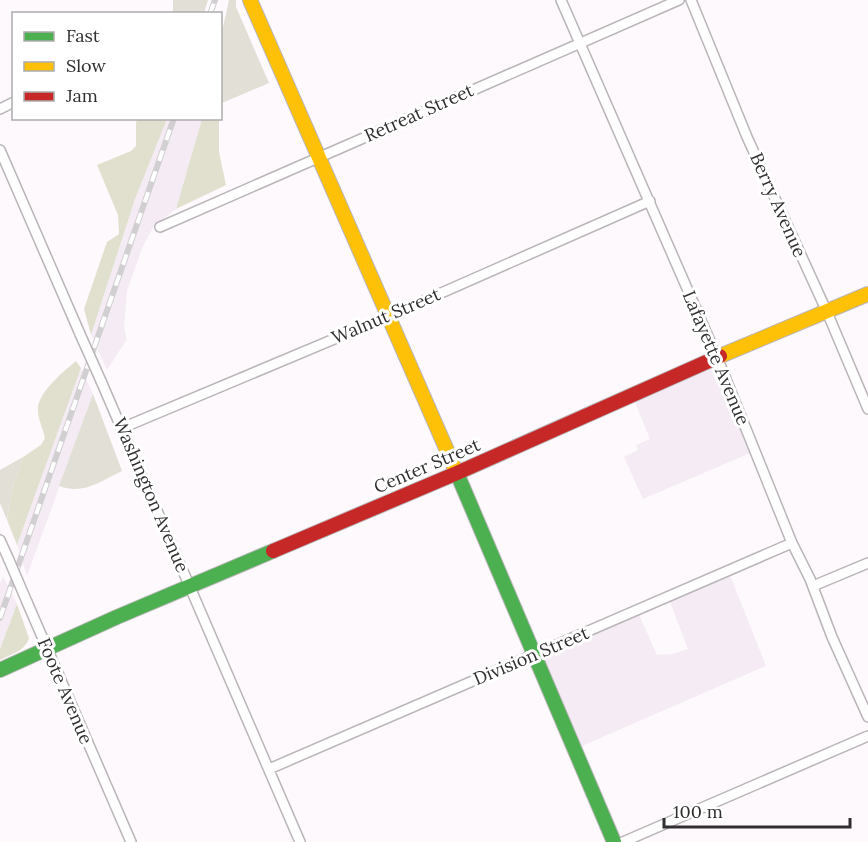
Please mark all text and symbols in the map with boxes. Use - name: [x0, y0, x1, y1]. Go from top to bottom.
- legend: [12, 12, 222, 120]
- text: Fast: [66, 24, 100, 47]
- text: Slow: [66, 54, 106, 77]
- street label: Retreat Street: [361, 78, 477, 147]
- text: Jam: [65, 84, 98, 107]
- street label: Berry Avenue: [745, 149, 812, 261]
- street label: Walnut Street: [328, 282, 444, 349]
- street label: Lafayette Avenue: [678, 287, 755, 429]
- street label: Washington Avenue: [108, 414, 195, 576]
- street label: Center Street: [370, 433, 484, 498]
- street label: Division Street: [470, 621, 592, 690]
- street label: Foote Avenue: [33, 634, 98, 748]
- scale bar: [664, 791, 850, 829]
- text: 100 m: [673, 800, 723, 823]

